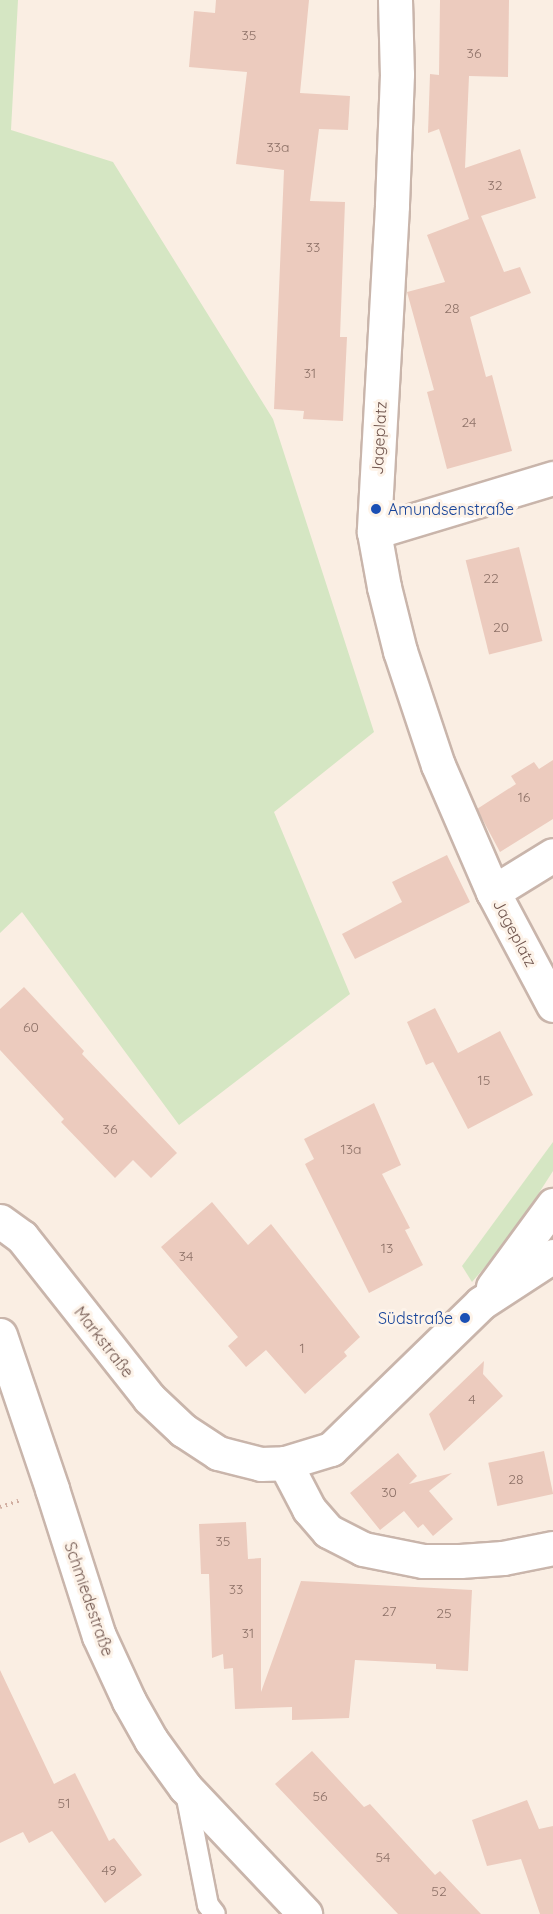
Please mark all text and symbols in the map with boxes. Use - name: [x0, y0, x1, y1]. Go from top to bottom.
- house number: 35: [242, 27, 256, 43]
- house number: 36: [467, 45, 481, 61]
- house number: 33a: [266, 139, 290, 155]
- house number: 32: [487, 177, 503, 193]
- house number: 33: [306, 239, 320, 255]
- house number: 28: [444, 300, 460, 316]
- house number: 31: [304, 365, 316, 381]
- street label: Jageplatz: [367, 401, 391, 475]
- house number: 24: [462, 414, 476, 430]
- place label: Amundsenstraße: [388, 499, 514, 519]
- marker: Amundsenstraße: [369, 502, 383, 516]
- house number: 22: [483, 570, 499, 586]
- house number: 20: [493, 619, 509, 635]
- house number: 16: [518, 789, 530, 805]
- street label: Jageplatz: [489, 896, 541, 970]
- house number: 60: [23, 1019, 39, 1035]
- house number: 15: [478, 1072, 490, 1088]
- house number: 36: [103, 1121, 117, 1137]
- house number: 13a: [341, 1141, 361, 1157]
- house number: 13: [381, 1240, 393, 1256]
- house number: 34: [179, 1248, 193, 1264]
- street label: Markstraße: [70, 1303, 138, 1381]
- place label: Südstraße: [378, 1308, 453, 1328]
- marker: Südstraße: [458, 1311, 472, 1325]
- house number: 1: [299, 1340, 305, 1356]
- house number: 4: [468, 1391, 476, 1407]
- house number: 28: [508, 1471, 524, 1487]
- house number: 30: [381, 1484, 397, 1500]
- house number: 35: [216, 1533, 230, 1549]
- street label: Schmiedestraße: [60, 1539, 118, 1659]
- house number: 33: [229, 1581, 243, 1597]
- house number: 27: [382, 1603, 396, 1619]
- house number: 25: [436, 1605, 452, 1621]
- house number: 31: [242, 1625, 254, 1641]
- house number: 56: [312, 1788, 328, 1804]
- house number: 51: [58, 1795, 70, 1811]
- house number: 54: [375, 1849, 391, 1865]
- house number: 49: [102, 1862, 116, 1878]
- house number: 52: [431, 1883, 447, 1899]

